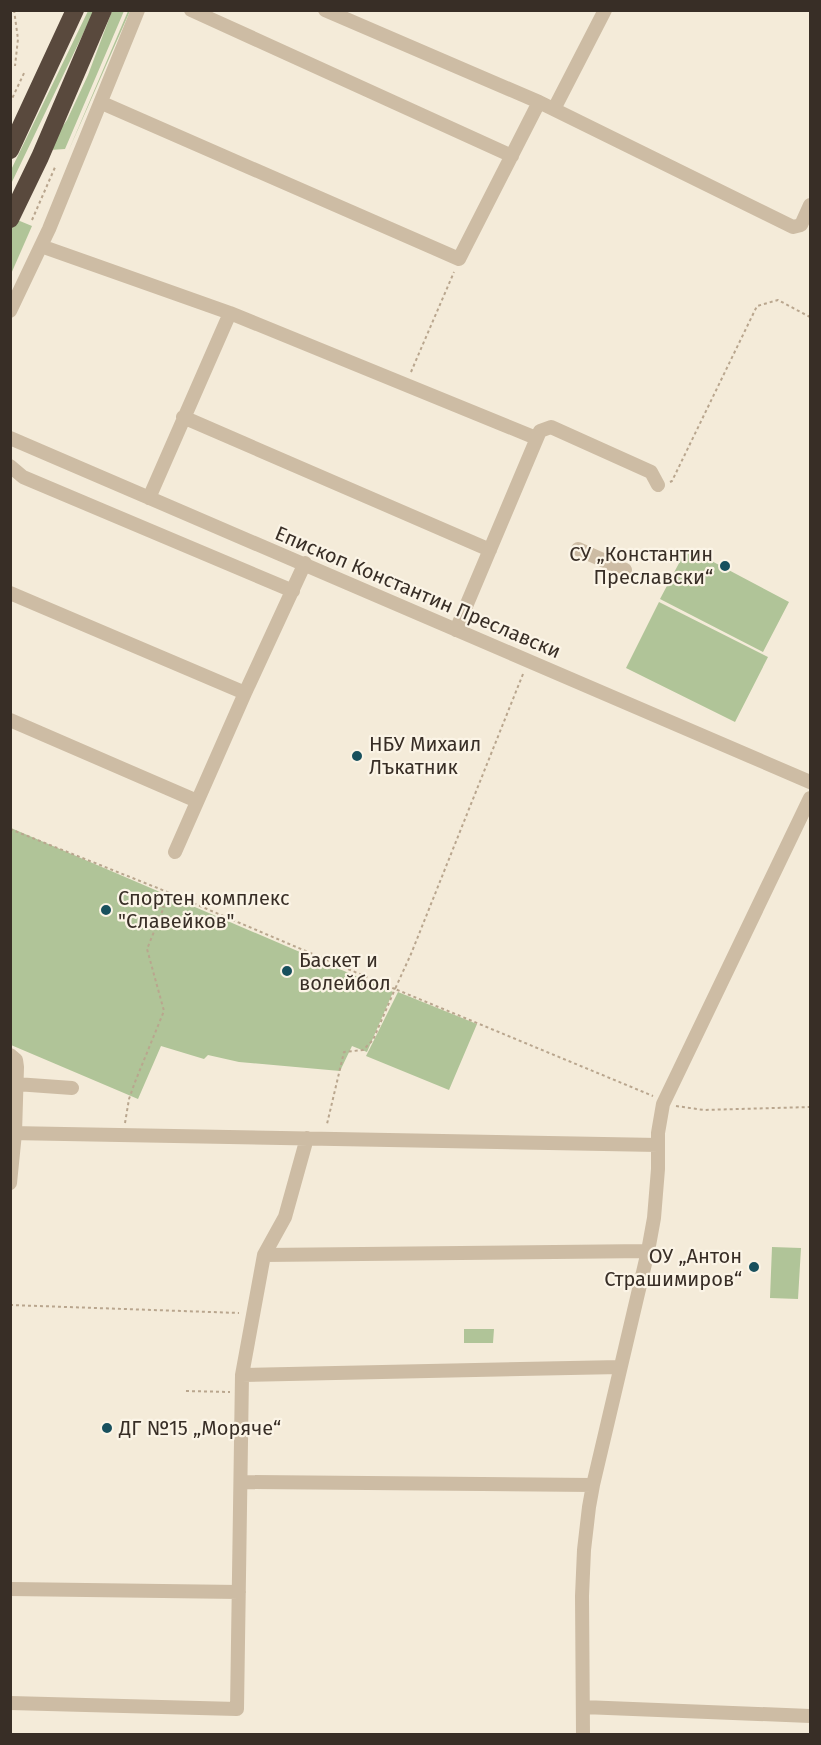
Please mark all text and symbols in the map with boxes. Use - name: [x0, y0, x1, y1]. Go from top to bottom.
- street label: Епископ Константин Преславски: [272, 521, 564, 663]
- place label: СУ „Константин Преславски“: [569, 542, 713, 589]
- marker: СУ „Константин Преславски“: [718, 559, 732, 573]
- place label: НБУ Михаил Лъкатник: [369, 732, 481, 779]
- marker: НБУ Михаил Лъкатник: [350, 749, 364, 763]
- place label: Спортен комплекс "Славейков": [118, 886, 290, 933]
- marker: Спортен комплекс "Славейков": [99, 903, 113, 917]
- place label: Баскет и волейбол: [299, 948, 391, 995]
- marker: Баскет и волейбол: [280, 964, 294, 978]
- place label: ОУ „Антон Страшимиров“: [604, 1244, 742, 1291]
- marker: ОУ „Антон Страшимиров“: [747, 1260, 761, 1274]
- place label: ДГ №15 „Моряче“: [118, 1416, 281, 1440]
- marker: ДГ №15 „Моряче“: [100, 1421, 114, 1435]

